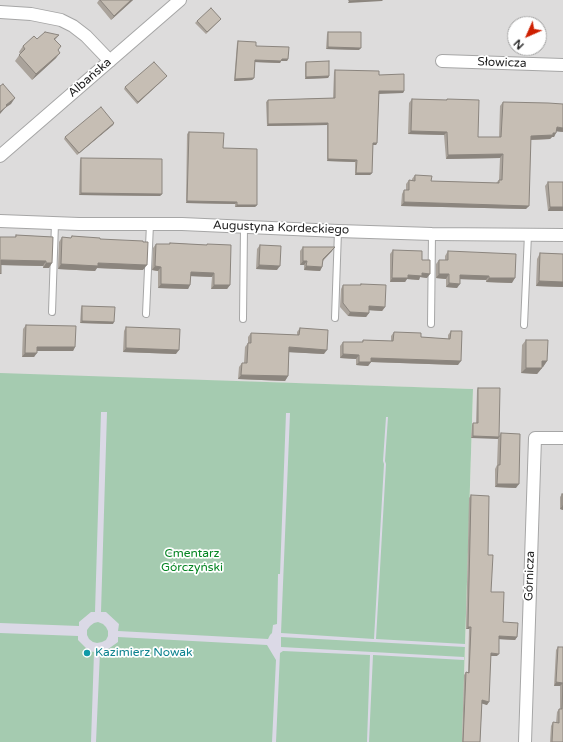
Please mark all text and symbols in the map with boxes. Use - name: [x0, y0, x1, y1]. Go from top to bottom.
- north arrow: [507, 16, 547, 56]
- text: N: [511, 36, 527, 52]
- street label: Albańska: [65, 55, 115, 101]
- street label: Słowicza: [477, 55, 527, 71]
- street label: Augustyna Kordeckiego: [213, 218, 349, 238]
- park label: Cmentarz Górczyński: [161, 547, 223, 575]
- street label: Górnicza: [522, 551, 538, 601]
- place label: Kazimierz Nowak: [95, 646, 193, 660]
- marker: Kazimierz Nowak: [82, 648, 92, 658]

